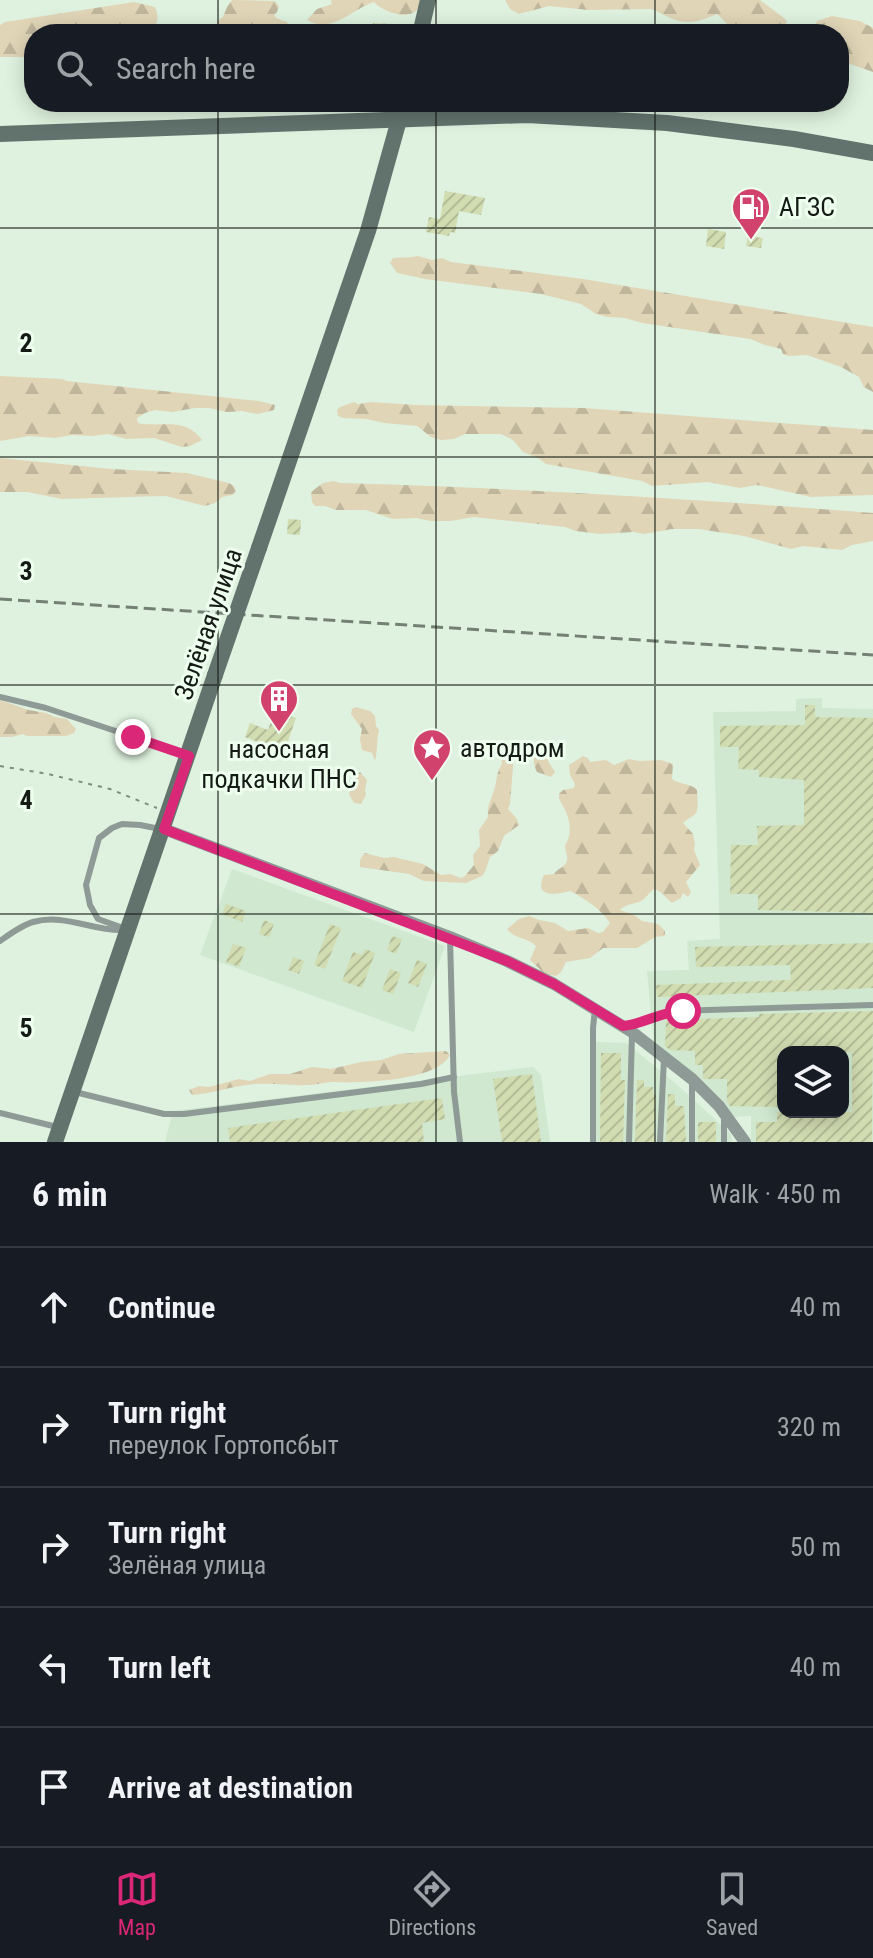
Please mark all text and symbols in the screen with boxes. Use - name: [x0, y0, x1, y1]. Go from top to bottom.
- search box: [24, 24, 849, 112]
- icon: search: [52, 46, 96, 90]
- text: Search here: [116, 51, 256, 86]
- fuel station icon: АГЗС: [730, 186, 772, 241]
- place label: АГЗС: [779, 192, 835, 222]
- text: 2: [19, 328, 33, 358]
- street label: Зелёная улица: [168, 544, 248, 704]
- text: 3: [19, 556, 33, 586]
- building icon: насосная подкачки ПНС: [258, 678, 300, 733]
- route end: [115, 719, 151, 755]
- place icon: автодром: [411, 727, 453, 782]
- place label: автодром: [460, 733, 565, 763]
- place label: насосная подкачки ПНС: [201, 734, 357, 794]
- text: 4: [19, 785, 33, 815]
- route start: [665, 993, 701, 1029]
- text: 5: [19, 1013, 33, 1043]
- map controls: [777, 1046, 849, 1118]
- button: layers: [777, 1046, 849, 1118]
- text: 6 min: [32, 1174, 108, 1214]
- text: Walk · 450 m: [709, 1179, 841, 1209]
- icon: ahead: [32, 1285, 76, 1329]
- text: Continue: [108, 1290, 215, 1325]
- text: 40 m: [790, 1292, 841, 1322]
- text: Turn right: [108, 1395, 226, 1430]
- icon: right: [32, 1405, 76, 1449]
- text: 320 m: [777, 1412, 841, 1442]
- text: переулок Гортопсбыт: [108, 1430, 339, 1460]
- text: Turn right: [108, 1515, 226, 1550]
- icon: right: [32, 1525, 76, 1569]
- text: 50 m: [790, 1532, 841, 1562]
- text: Зелёная улица: [108, 1550, 266, 1580]
- icon: left: [32, 1645, 76, 1689]
- text: Turn left: [108, 1650, 211, 1685]
- text: 40 m: [790, 1652, 841, 1682]
- icon: arrive: [32, 1765, 76, 1809]
- text: Arrive at destination: [108, 1770, 353, 1805]
- tab: Map: [115, 1867, 159, 1940]
- tab: Directions: [388, 1867, 476, 1940]
- tab: Saved: [706, 1867, 758, 1940]

